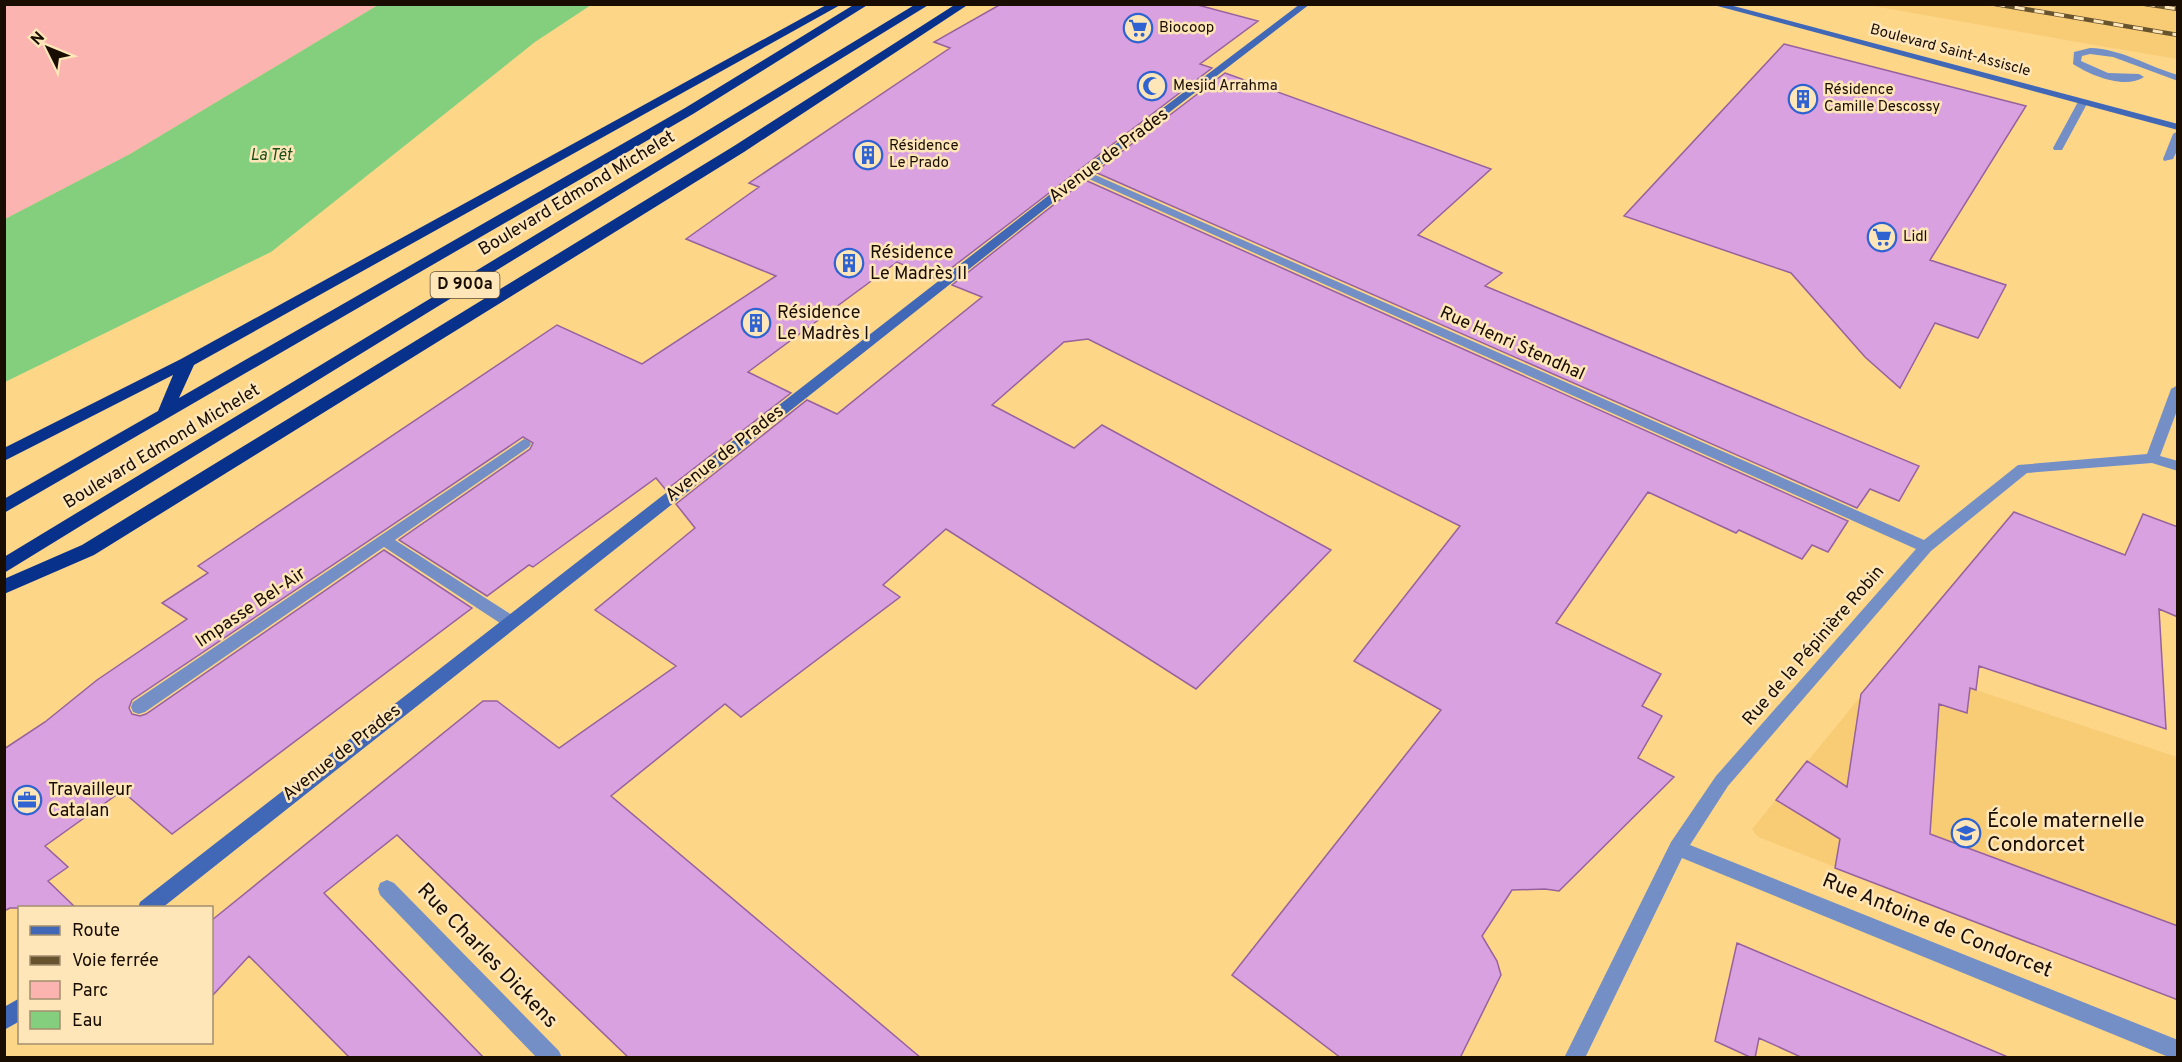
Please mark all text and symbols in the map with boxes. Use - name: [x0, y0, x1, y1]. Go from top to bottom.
- supermarket icon: Biocoop: [1122, 12, 1154, 44]
- north arrow: [18, 18, 78, 78]
- place label: Biocoop: [1159, 19, 1214, 38]
- street label: Boulevard Saint-Assiscle: [1868, 20, 2032, 82]
- text: N: [27, 28, 50, 50]
- mosque icon: Mesjid Arrahma: [1136, 70, 1168, 102]
- place label: Mesjid Arrahma: [1173, 77, 1278, 96]
- place label: Résidence Camille Descossy: [1824, 81, 1940, 117]
- building icon: Résidence Camille Descossy: [1787, 83, 1819, 115]
- street label: Avenue de Prades: [1044, 103, 1174, 209]
- street label: Boulevard Edmond Michelet: [475, 126, 679, 262]
- place label: Résidence Le Prado: [889, 137, 959, 173]
- building icon: Résidence Le Prado: [852, 139, 884, 171]
- water label: La Têt: [250, 146, 293, 166]
- supermarket icon: Lidl: [1866, 221, 1898, 253]
- place label: Lidl: [1903, 228, 1928, 247]
- place label: Résidence Le Madrès II: [870, 242, 967, 286]
- building icon: Résidence Le Madrès II: [833, 247, 865, 279]
- road number: D 900a: [430, 272, 500, 298]
- place label: Résidence Le Madrès I: [777, 302, 869, 346]
- street label: Rue Henri Stendhal: [1436, 302, 1588, 386]
- building icon: Résidence Le Madrès I: [740, 307, 772, 339]
- street label: Boulevard Edmond Michelet: [60, 379, 264, 515]
- street label: Avenue de Prades: [661, 401, 789, 507]
- street label: Rue de la Pépinière Robin: [1738, 561, 1890, 731]
- street label: Impasse Bel-Air: [191, 563, 311, 653]
- street label: Avenue de Prades: [278, 700, 406, 806]
- place label: Travailleur Catalan: [48, 779, 132, 823]
- office icon: Travailleur Catalan: [11, 784, 43, 816]
- place label: École maternelle Condorcet: [1987, 807, 2145, 859]
- school or university icon: École maternelle Condorcet: [1950, 817, 1982, 849]
- street label: Rue Antoine de Condorcet: [1818, 867, 2056, 985]
- street label: Rue Charles Dickens: [411, 878, 563, 1034]
- legend: [18, 906, 213, 1044]
- text: Route: [72, 920, 120, 943]
- text: Voie ferrée: [72, 950, 159, 973]
- text: Parc: [72, 980, 108, 1003]
- text: Eau: [72, 1010, 102, 1033]

